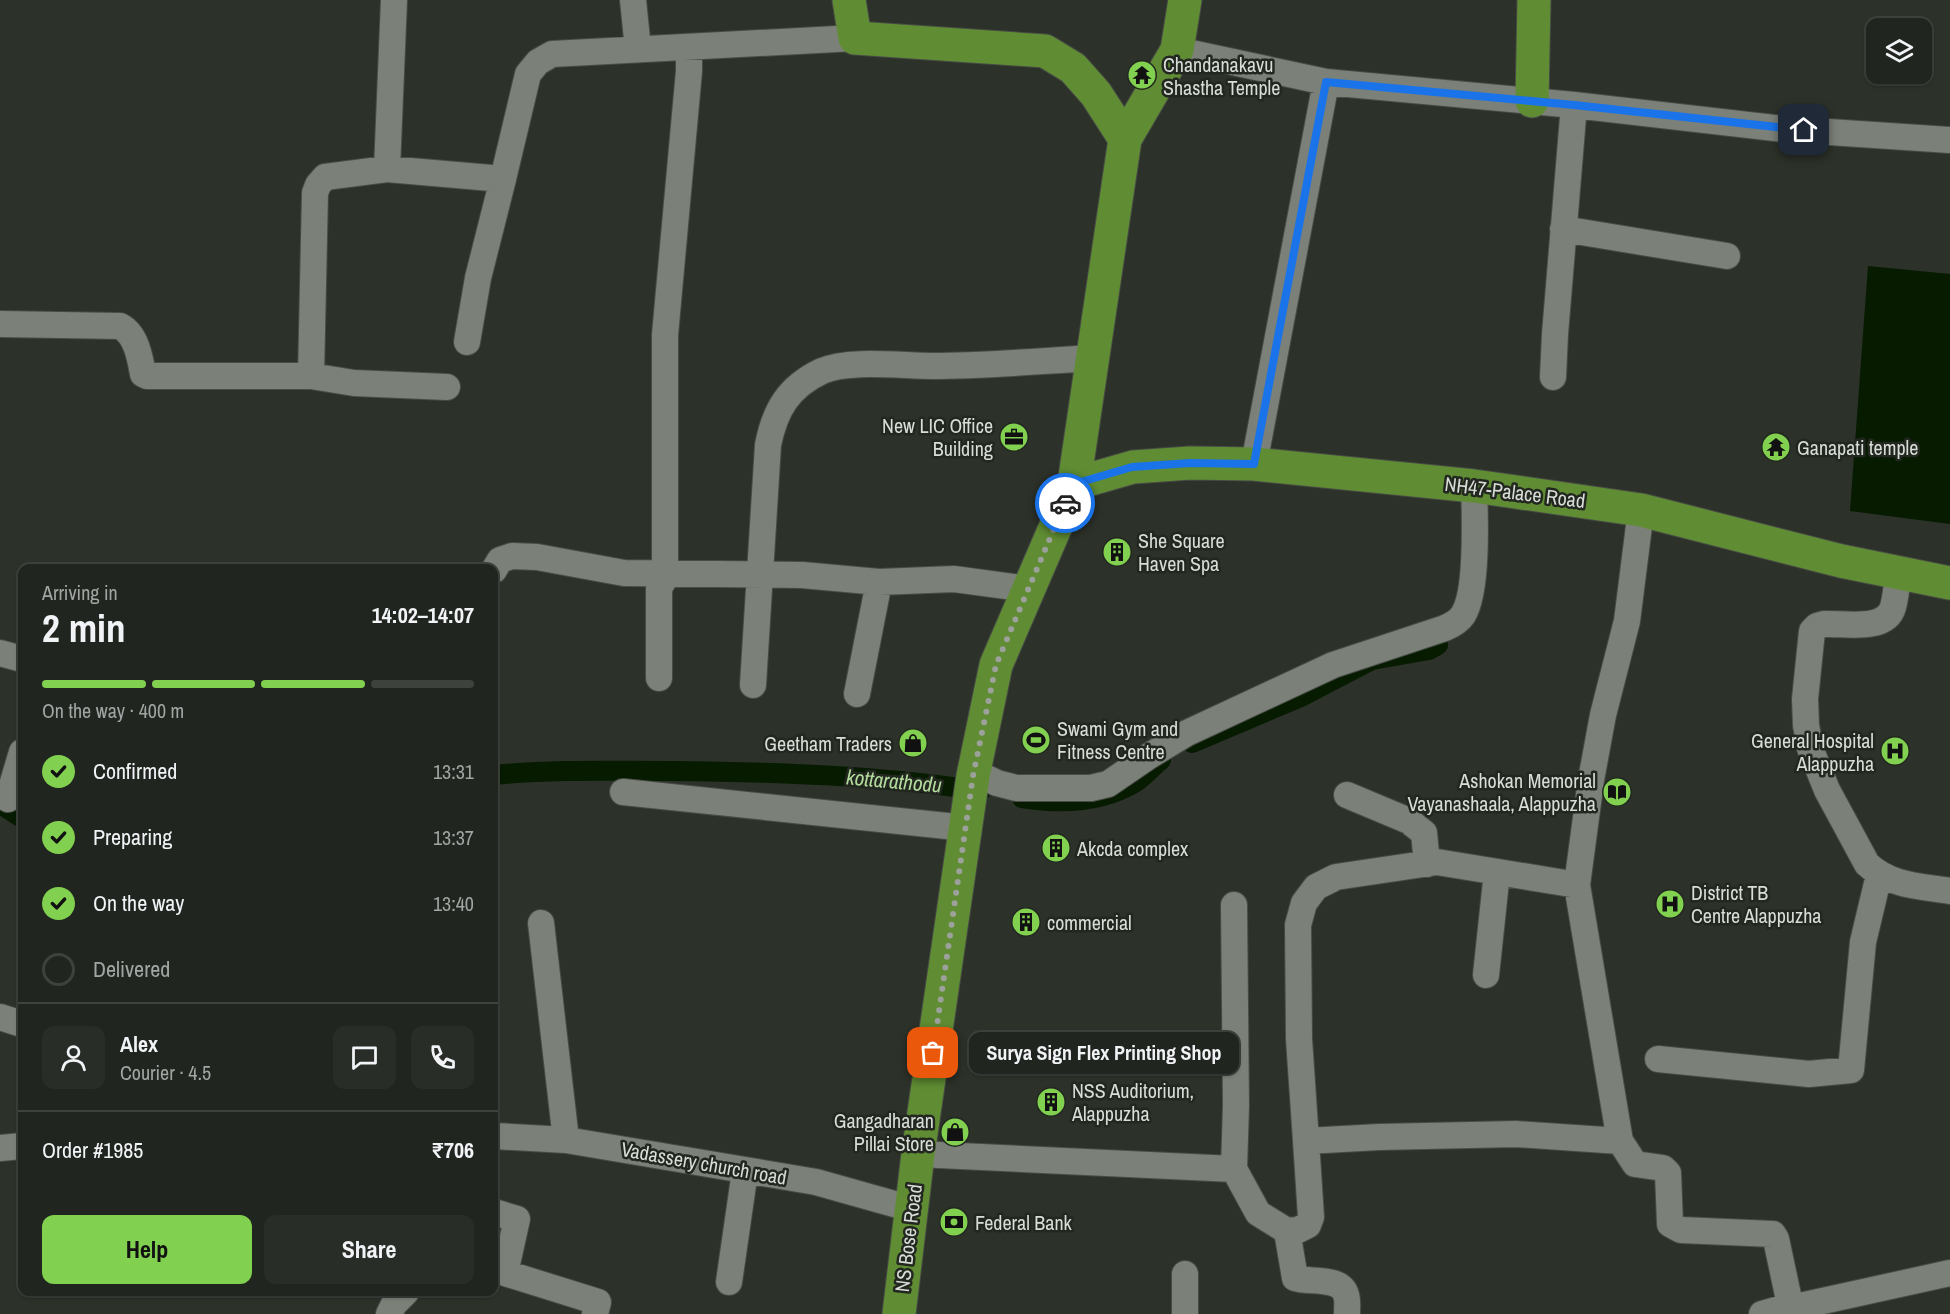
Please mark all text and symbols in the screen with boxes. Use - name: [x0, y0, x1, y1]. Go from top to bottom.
- map controls: [1866, 18, 1932, 84]
- button: layers: [1866, 18, 1932, 84]
- place label: Chandanakavu Shastha Temple: [1163, 51, 1280, 101]
- temple icon: Chandanakavu Shastha Temple: [1126, 59, 1158, 91]
- pin: [1778, 104, 1829, 155]
- icon: home: [1787, 113, 1820, 146]
- place label: New LIC Office Building: [882, 412, 993, 462]
- office icon: New LIC Office Building: [998, 421, 1030, 453]
- temple icon: Ganapati temple: [1760, 431, 1792, 463]
- place label: Ganapati temple: [1797, 434, 1918, 461]
- street label: NH47-Palace Road: [1443, 470, 1587, 514]
- courier: [1035, 473, 1095, 533]
- icon: car: [1049, 487, 1082, 520]
- place label: She Square Haven Spa: [1138, 527, 1225, 577]
- building icon: She Square Haven Spa: [1101, 536, 1133, 568]
- text: Arriving in: [42, 579, 118, 606]
- text: 14:02–14:07: [372, 600, 474, 630]
- text: 2 min: [42, 602, 126, 654]
- text: On the way · 400 m: [42, 697, 184, 724]
- place label: Swami Gym and Fitness Centre: [1057, 715, 1178, 765]
- sports icon: Swami Gym and Fitness Centre: [1020, 724, 1052, 756]
- shop icon: Geetham Traders: [897, 727, 929, 759]
- place label: General Hospital Alappuzha: [1751, 727, 1874, 777]
- place label: Geetham Traders: [764, 730, 892, 757]
- hospital icon: General Hospital Alappuzha: [1879, 735, 1911, 767]
- icon: check: [42, 755, 75, 788]
- text: Confirmed: [93, 756, 177, 786]
- text: 13:31: [433, 758, 474, 785]
- water label: kottarathodu: [845, 762, 943, 800]
- place label: Ashokan Memorial Vayanashaala, Alappuzha: [1408, 767, 1596, 817]
- library icon: Ashokan Memorial Vayanashaala, Alappuzha: [1601, 776, 1633, 808]
- icon: check: [42, 821, 75, 854]
- text: Preparing: [93, 822, 172, 852]
- text: 13:37: [433, 824, 474, 851]
- building icon: Akcda complex: [1040, 832, 1072, 864]
- place label: Akcda complex: [1076, 835, 1189, 862]
- place label: District TB Centre Alappuzha: [1691, 879, 1821, 929]
- icon: check: [42, 887, 75, 920]
- text: On the way: [93, 888, 184, 918]
- hospital icon: District TB Centre Alappuzha: [1654, 888, 1686, 920]
- text: 13:40: [433, 890, 474, 917]
- building icon: commercial: [1010, 906, 1042, 938]
- place label: commercial: [1047, 909, 1132, 936]
- text: Delivered: [93, 954, 170, 984]
- button: person: [42, 1026, 105, 1089]
- button: chat: [333, 1026, 396, 1089]
- button: phone: [411, 1026, 474, 1089]
- pin: [907, 1027, 958, 1078]
- text: Alex: [120, 1029, 158, 1059]
- callout: Surya Sign Flex Printing Shop: [969, 1032, 1239, 1074]
- icon: bag: [916, 1036, 949, 1069]
- text: Surya Sign Flex Printing Shop: [986, 1039, 1222, 1066]
- text: Courier · 4.5: [120, 1059, 211, 1086]
- place label: NSS Auditorium, Alappuzha: [1071, 1077, 1194, 1127]
- building icon: NSS Auditorium, Alappuzha: [1035, 1086, 1067, 1118]
- place label: Gangadharan Pillai Store: [834, 1107, 934, 1157]
- shop icon: Gangadharan Pillai Store: [939, 1116, 971, 1148]
- text: Order #1985: [42, 1135, 143, 1165]
- text: ₹706: [431, 1135, 474, 1165]
- street label: Vadassery church road: [619, 1135, 789, 1191]
- street label: NS Bose Road: [888, 1183, 928, 1293]
- bank icon: Federal Bank: [938, 1206, 970, 1238]
- place label: Federal Bank: [975, 1209, 1073, 1236]
- button: Help: [42, 1215, 252, 1284]
- button: Share: [264, 1215, 474, 1284]

